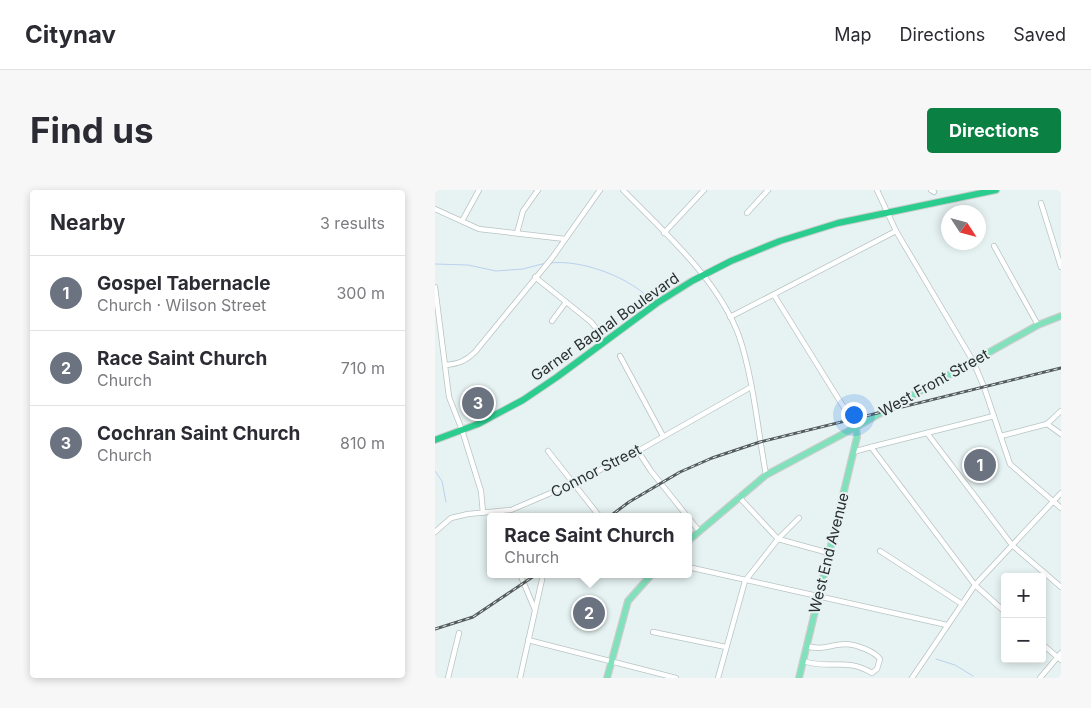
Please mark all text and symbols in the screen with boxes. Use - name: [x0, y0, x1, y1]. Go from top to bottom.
- text: Citynav: [25, 20, 116, 49]
- text: Map: [834, 24, 872, 45]
- text: Directions: [900, 24, 985, 45]
- text: Saved: [1013, 24, 1066, 45]
- button: Directions: [927, 108, 1061, 153]
- text: Find us: [30, 109, 154, 151]
- north arrow: [941, 205, 986, 250]
- text: Nearby: [50, 210, 125, 235]
- text: 3 results: [320, 213, 385, 233]
- street label: Garner Bagnal Boulevard: [527, 268, 683, 385]
- text: Gospel Tabernacle: [97, 272, 271, 295]
- text: 1: [63, 283, 69, 303]
- text: 300 m: [336, 283, 385, 303]
- text: Church · Wilson Street: [97, 295, 266, 315]
- street label: West Front Street: [875, 344, 992, 421]
- text: Race Saint Church: [97, 347, 267, 370]
- text: 2: [61, 358, 71, 378]
- text: 710 m: [341, 358, 385, 378]
- text: Church: [97, 370, 152, 390]
- pin: 3: [462, 384, 494, 422]
- your location: [841, 402, 867, 428]
- text: Cochran Saint Church: [97, 422, 300, 445]
- text: 3: [61, 433, 71, 453]
- text: 810 m: [340, 433, 385, 453]
- street label: Connor Street: [547, 440, 644, 501]
- text: Church: [97, 445, 152, 465]
- pin: 1: [964, 446, 996, 484]
- street label: West End Avenue: [804, 491, 853, 615]
- popup: [487, 513, 692, 578]
- text: Race Saint Church: [504, 524, 675, 547]
- text: Church: [504, 547, 559, 567]
- map controls: [1001, 573, 1046, 663]
- button: +: [1001, 573, 1046, 618]
- pin: 2: [573, 594, 605, 632]
- button: −: [1001, 618, 1046, 663]

